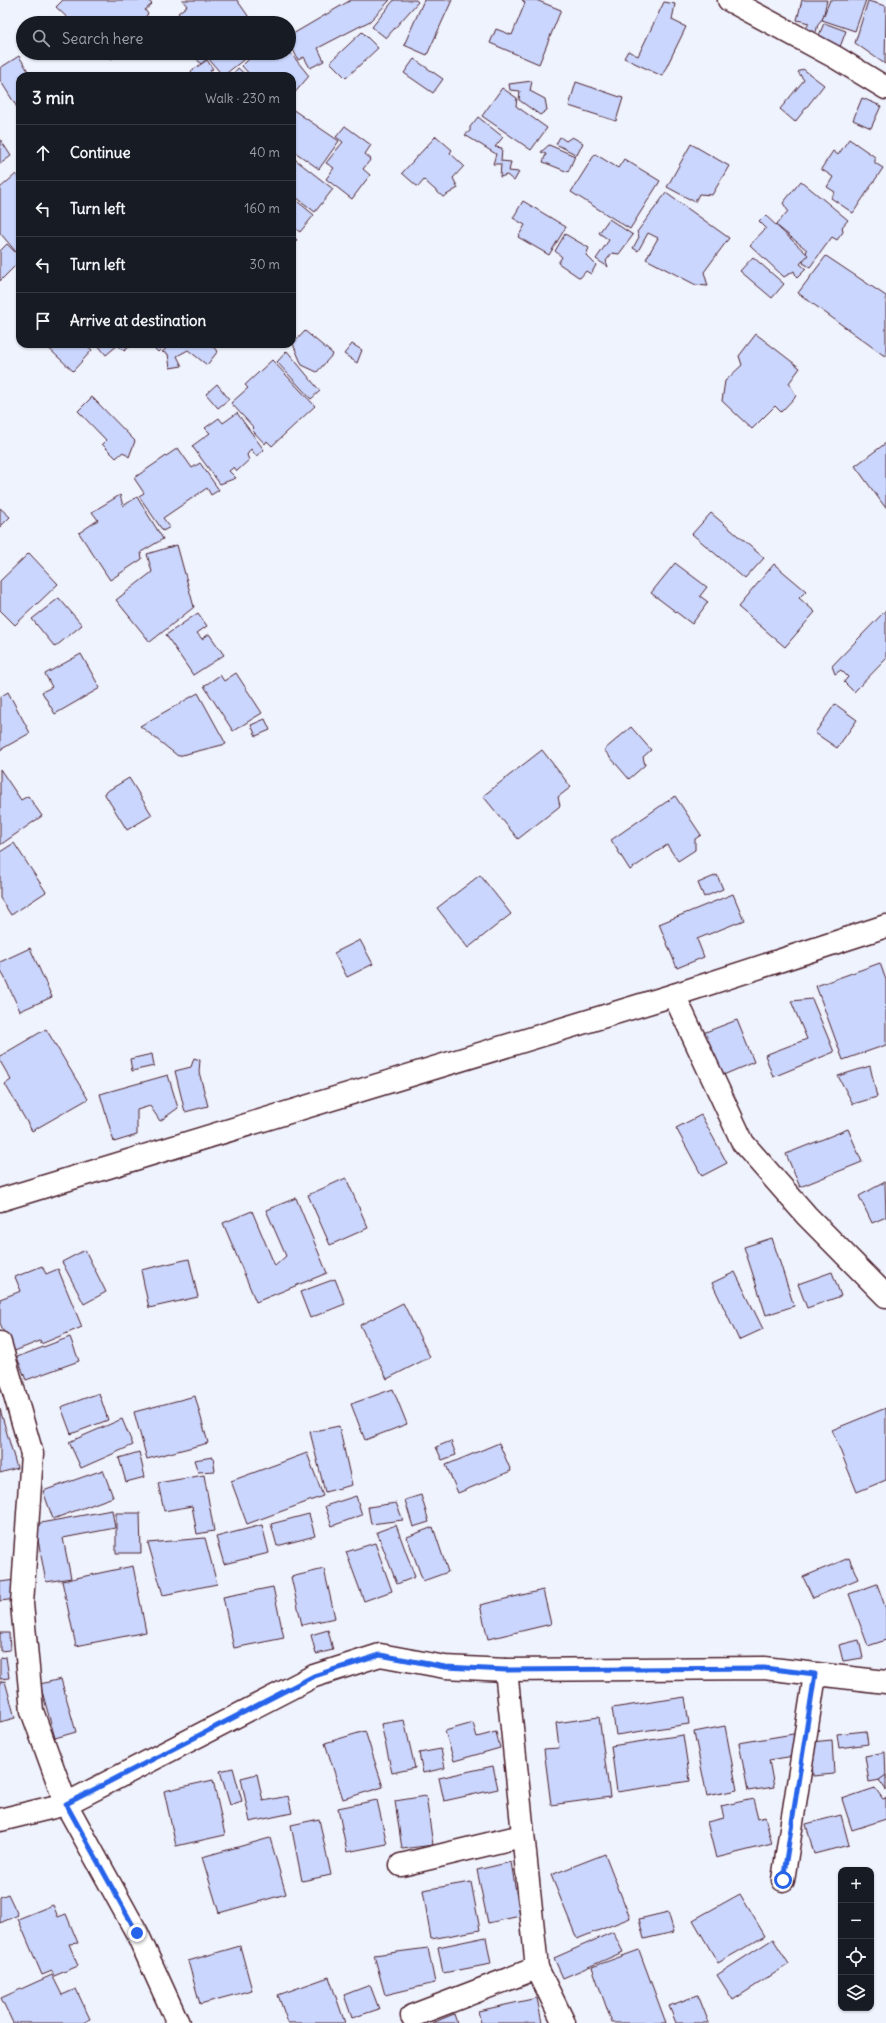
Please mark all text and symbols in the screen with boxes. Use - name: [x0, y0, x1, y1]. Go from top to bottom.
- search box: [16, 16, 296, 60]
- icon: search: [30, 27, 52, 49]
- text: Search here: [62, 29, 143, 48]
- text: 3 min: [32, 87, 74, 109]
- text: Walk · 230 m: [205, 90, 280, 107]
- icon: ahead: [32, 142, 54, 164]
- text: Continue: [70, 143, 131, 162]
- text: 40 m: [249, 144, 280, 161]
- icon: left: [32, 198, 54, 220]
- text: Turn left: [70, 199, 125, 218]
- text: 160 m: [244, 200, 280, 217]
- icon: left: [32, 254, 54, 276]
- text: Turn left: [70, 255, 125, 274]
- text: 30 m: [250, 256, 280, 273]
- icon: arrive: [32, 310, 54, 332]
- text: Arrive at destination: [70, 311, 206, 330]
- map controls: [838, 1867, 874, 2011]
- button: +: [838, 1867, 874, 1903]
- route start: [774, 1871, 792, 1889]
- button: −: [838, 1903, 874, 1939]
- route end: [128, 1924, 146, 1942]
- button: locate: [838, 1939, 874, 1975]
- button: layers: [838, 1975, 874, 2011]

